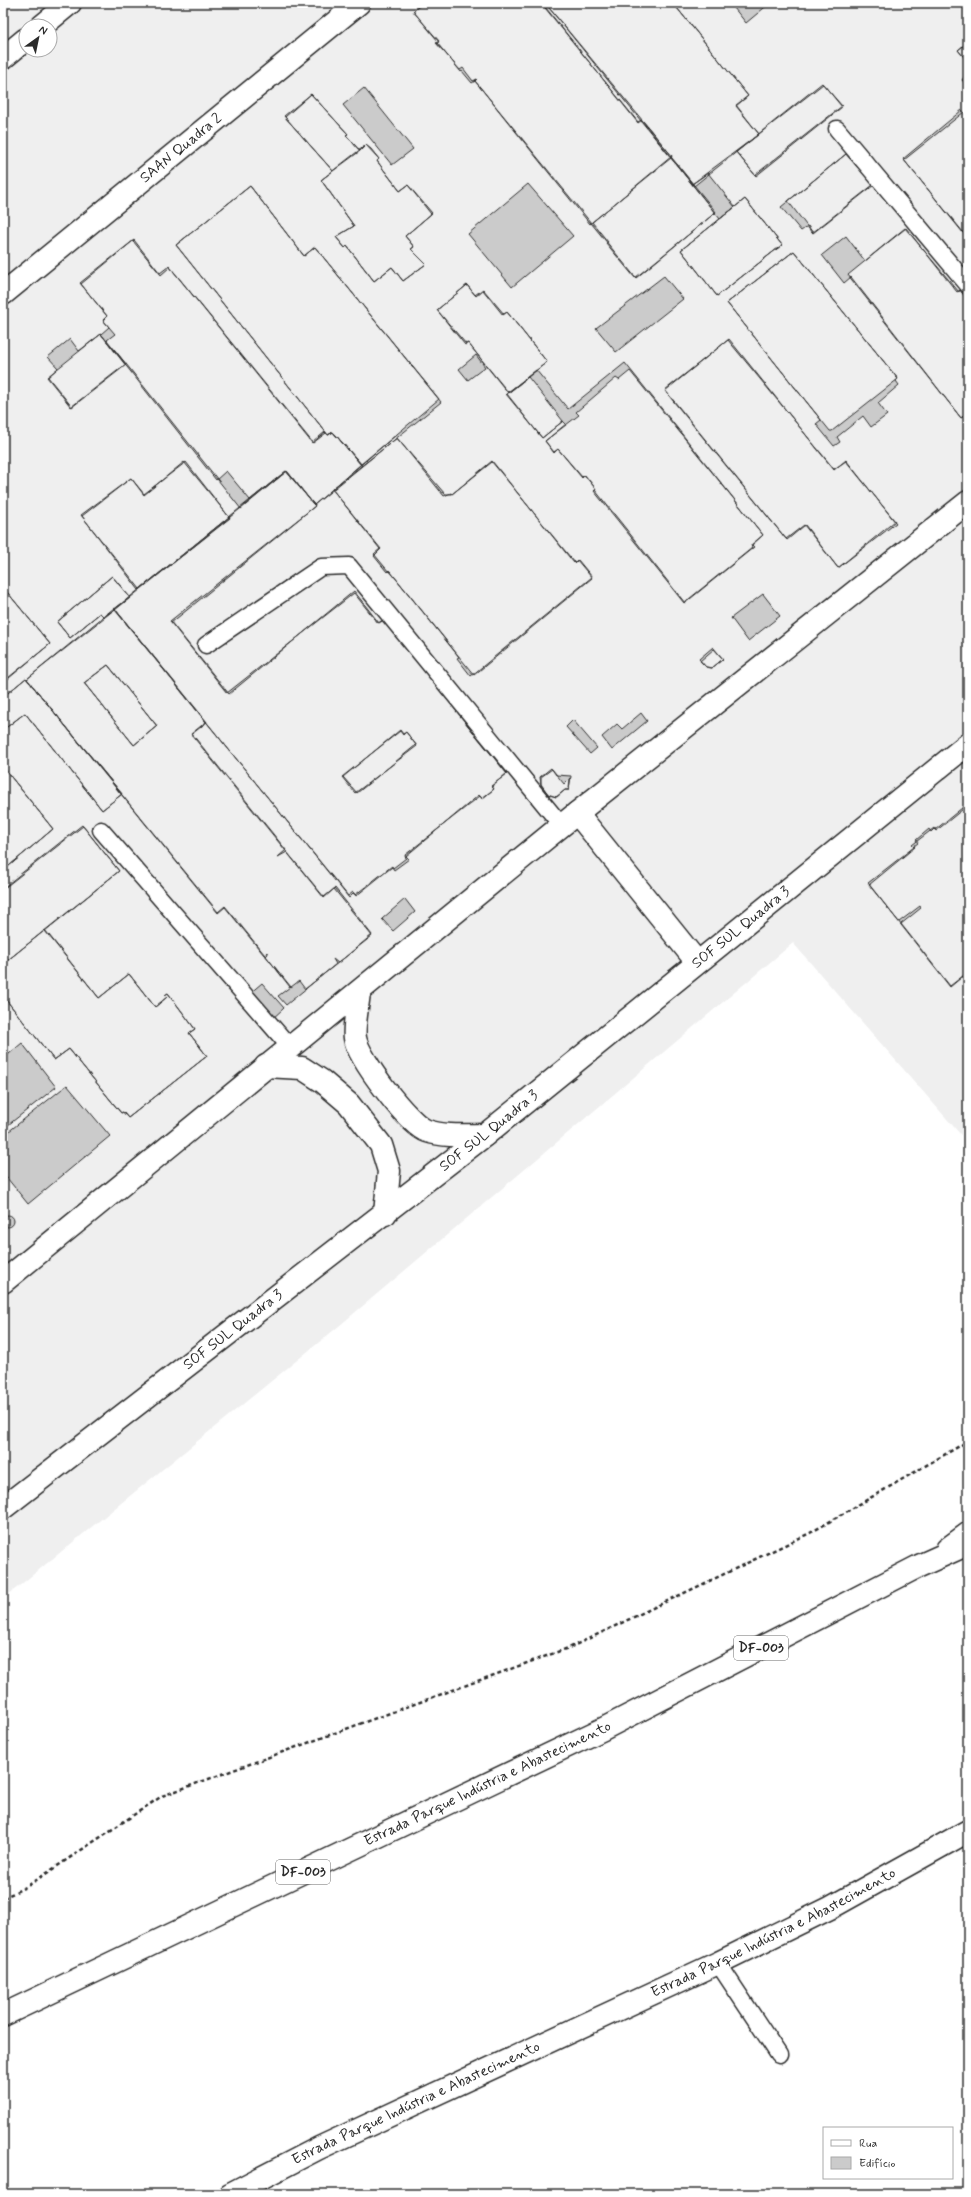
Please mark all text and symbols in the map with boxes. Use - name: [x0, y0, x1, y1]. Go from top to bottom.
- north arrow: [18, 18, 58, 58]
- text: N: [36, 23, 50, 38]
- street label: SAAN Quadra 2: [136, 109, 226, 188]
- street label: SOF SUL Quadra 3: [688, 882, 795, 973]
- street label: SOF SUL Quadra 3: [435, 1086, 543, 1177]
- street label: SOF SUL Quadra 3: [179, 1285, 287, 1375]
- road number: DF-003: [734, 1636, 788, 1660]
- street label: Estrada Parque Indústria e Abastecimento: [361, 1716, 615, 1851]
- road number: DF-003: [276, 1860, 330, 1884]
- street label: Estrada Parque Indústria e Abastecimento: [648, 1863, 899, 2003]
- street label: Estrada Parque Indústria e Abastecimento: [289, 2037, 543, 2170]
- legend: [823, 2127, 953, 2179]
- text: Rua: [859, 2136, 877, 2152]
- text: Edifício: [859, 2156, 895, 2172]

